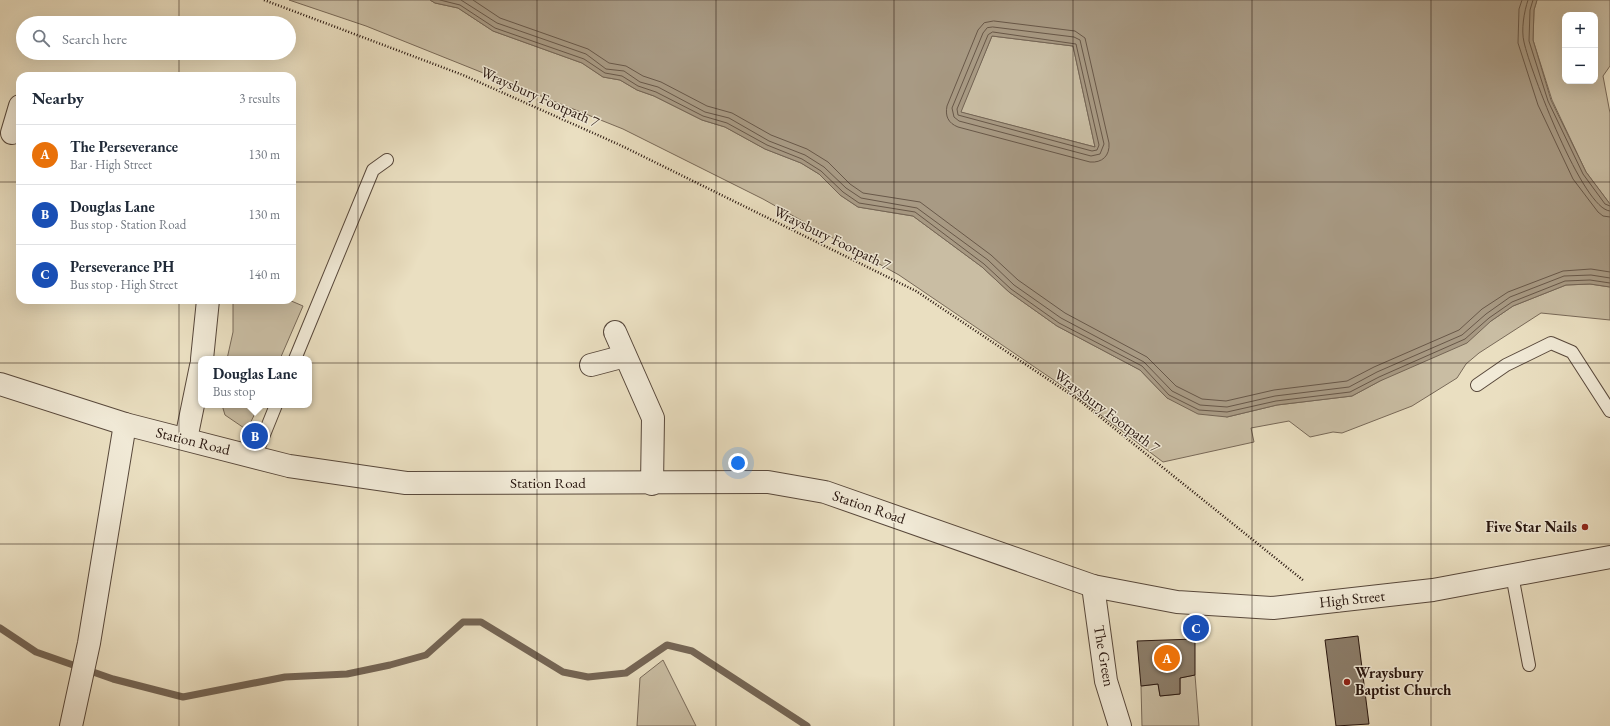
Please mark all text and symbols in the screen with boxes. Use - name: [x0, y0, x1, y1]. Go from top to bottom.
- map controls: [1562, 12, 1598, 84]
- button: +: [1562, 12, 1598, 48]
- search box: [16, 16, 296, 60]
- icon: search: [30, 27, 52, 49]
- text: Search here: [62, 29, 127, 48]
- button: −: [1562, 48, 1598, 84]
- street label: Wraysbury Footpath 7: [478, 62, 603, 132]
- text: Nearby: [32, 87, 84, 109]
- text: 3 results: [239, 90, 280, 107]
- text: The Perseverance: [70, 137, 178, 156]
- text: A: [40, 146, 50, 163]
- text: 130 m: [249, 146, 280, 163]
- text: Bar · High Street: [70, 156, 152, 173]
- text: Douglas Lane: [70, 197, 155, 216]
- street label: Wraysbury Footpath 7: [771, 201, 895, 274]
- text: B: [41, 206, 49, 223]
- text: 130 m: [249, 206, 280, 223]
- text: Bus stop · Station Road: [70, 216, 186, 233]
- text: Perseverance PH: [70, 257, 174, 276]
- text: C: [40, 266, 50, 283]
- text: 140 m: [249, 266, 280, 283]
- text: Bus stop · High Street: [70, 276, 178, 293]
- popup: [198, 356, 312, 408]
- text: Douglas Lane: [213, 364, 297, 383]
- street label: Wraysbury Footpath 7: [1051, 365, 1165, 457]
- text: Bus stop: [213, 383, 255, 400]
- pin: B: [242, 421, 268, 451]
- street label: Station Road: [154, 422, 233, 459]
- your location: [728, 453, 748, 473]
- street label: Station Road: [510, 473, 586, 492]
- street label: Station Road: [830, 485, 908, 528]
- place label: Five Star Nails: [1486, 517, 1577, 536]
- marker: Five Star Nails: [1580, 522, 1590, 532]
- street label: High Street: [1318, 586, 1386, 611]
- pin: C: [1183, 613, 1209, 643]
- street label: The Green: [1090, 624, 1119, 688]
- pin: A: [1154, 643, 1180, 673]
- place label: Wraysbury Baptist Church: [1355, 663, 1452, 699]
- marker: Wraysbury Baptist Church: [1342, 677, 1352, 687]

